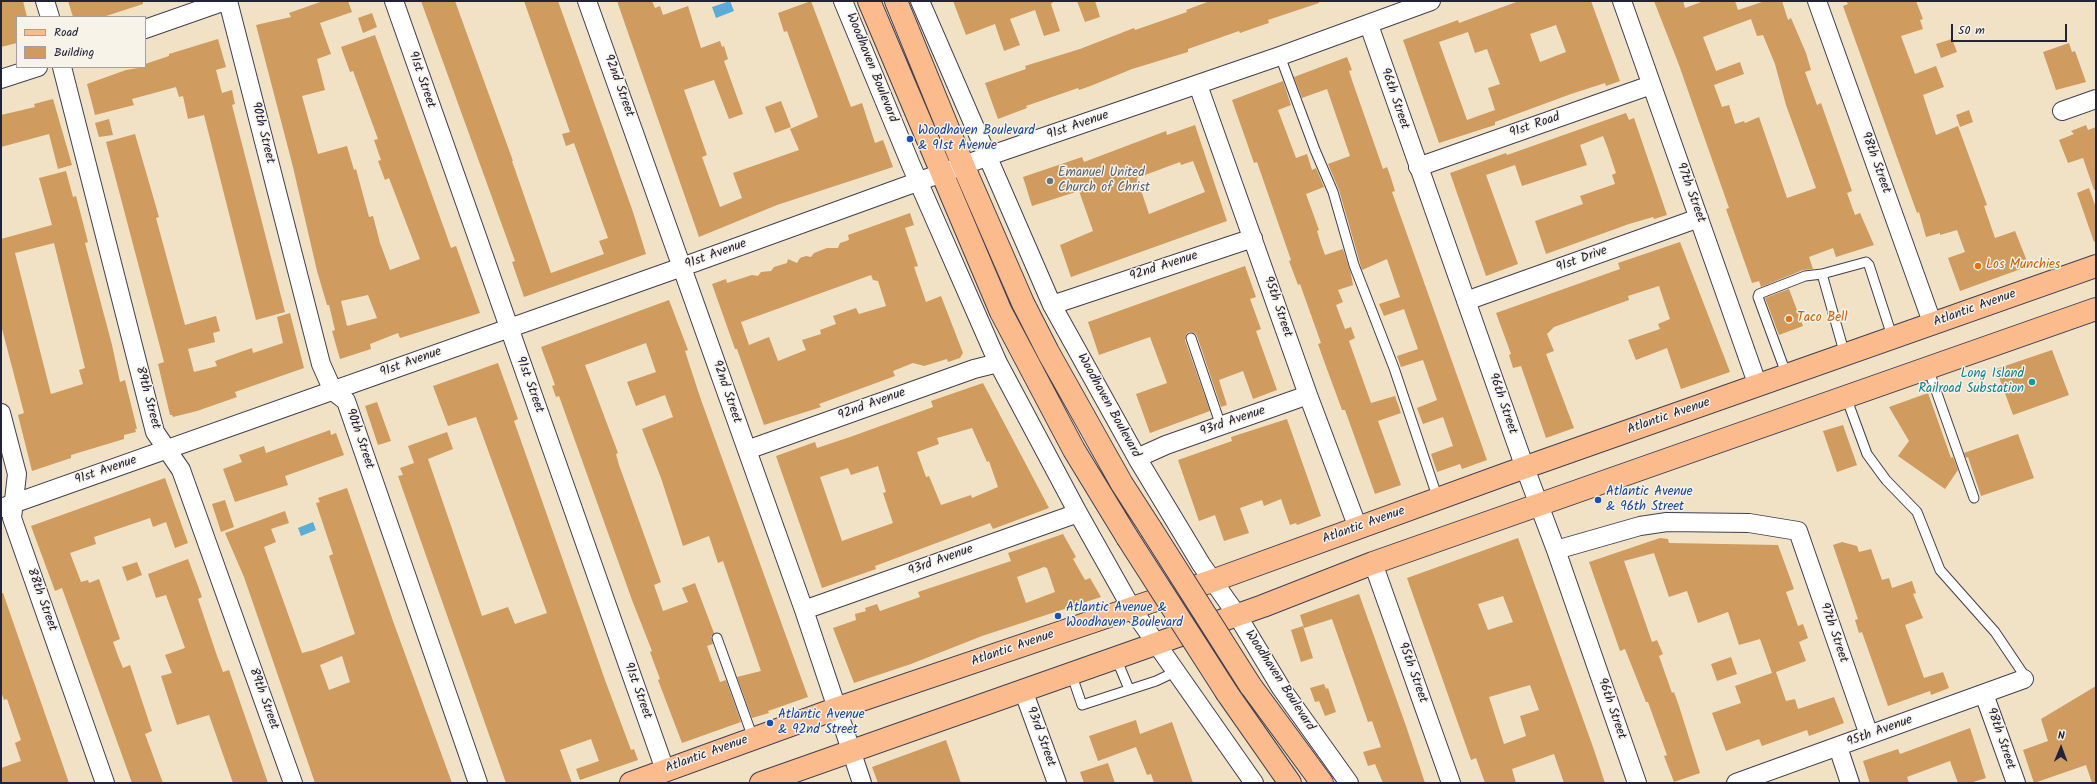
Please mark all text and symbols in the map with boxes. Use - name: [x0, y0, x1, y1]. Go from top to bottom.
- street label: Woodhaven Boulevard: [842, 11, 900, 125]
- legend: [16, 16, 146, 68]
- scale bar: [1953, 16, 2069, 42]
- text: 50 m: [1958, 21, 1985, 40]
- text: Road: [54, 23, 78, 42]
- text: Building: [54, 43, 94, 62]
- street label: 91st Street: [404, 49, 438, 111]
- street label: 92nd Street: [599, 53, 637, 119]
- street label: 96th Street: [1376, 66, 1412, 132]
- street label: 90th Street: [247, 101, 277, 165]
- street label: 91st Avenue: [1045, 108, 1111, 144]
- street label: 91st Road: [1508, 110, 1562, 142]
- place label: Woodhaven Boulevard & 91st Avenue: [918, 124, 1035, 155]
- street label: 98th Street: [1857, 130, 1893, 196]
- marker: Woodhaven Boulevard & 91st Avenue: [905, 134, 915, 144]
- street label: 97th Street: [1672, 161, 1708, 225]
- place label: Emanuel United Church of Christ: [1058, 166, 1150, 197]
- marker: Emanuel United Church of Christ: [1045, 176, 1055, 186]
- street label: 91st Avenue: [683, 237, 749, 273]
- street label: 91st Drive: [1554, 244, 1610, 276]
- street label: 92nd Avenue: [1128, 249, 1200, 285]
- place label: Los Munchies: [1986, 258, 2060, 274]
- marker: Los Munchies: [1973, 261, 1983, 271]
- street label: 95th Street: [1259, 274, 1295, 340]
- street label: Atlantic Avenue: [1932, 287, 2018, 331]
- place label: Taco Bell: [1797, 311, 1847, 327]
- marker: Taco Bell: [1784, 314, 1794, 324]
- street label: 91st Avenue: [378, 345, 444, 381]
- street label: Woodhaven Boulevard: [1073, 351, 1143, 461]
- street label: 91st Street: [512, 355, 546, 415]
- street label: 92nd Street: [708, 358, 744, 426]
- street label: 89th Street: [131, 365, 163, 431]
- place label: Long Island Railroad Substation: [1918, 367, 2024, 398]
- street label: 96th Street: [1484, 371, 1520, 437]
- marker: Long Island Railroad Substation: [2027, 377, 2037, 387]
- street label: 92nd Avenue: [836, 386, 908, 424]
- street label: Atlantic Avenue: [1626, 396, 1712, 438]
- street label: 93rd Avenue: [1198, 404, 1268, 440]
- street label: 90th Street: [341, 407, 377, 471]
- street label: 91st Avenue: [73, 453, 139, 489]
- place label: Atlantic Avenue & 96th Street: [1606, 485, 1693, 516]
- marker: Atlantic Avenue & 96th Street: [1593, 495, 1603, 505]
- street label: Atlantic Avenue: [1321, 504, 1407, 548]
- street label: 93rd Avenue: [906, 542, 976, 580]
- street label: 88th Street: [22, 566, 60, 634]
- place label: Atlantic Avenue & Woodhaven Boulevard: [1066, 601, 1183, 632]
- street label: 97th Street: [1815, 601, 1851, 665]
- marker: Atlantic Avenue & Woodhaven Boulevard: [1053, 611, 1063, 621]
- street label: Atlantic Avenue: [970, 628, 1056, 670]
- street label: Woodhaven Boulevard: [1241, 628, 1317, 734]
- street label: 95th Street: [1394, 640, 1430, 706]
- street label: 91st Street: [620, 661, 654, 721]
- street label: 89th Street: [245, 666, 281, 732]
- street label: 96th Street: [1593, 676, 1629, 742]
- street label: 93rd Street: [1022, 705, 1058, 769]
- street label: 98th Street: [1982, 706, 2018, 772]
- place label: Atlantic Avenue & 92nd Street: [778, 708, 865, 739]
- street label: 95th Avenue: [1845, 713, 1915, 751]
- marker: Atlantic Avenue & 92nd Street: [765, 718, 775, 728]
- text: N: [2058, 727, 2065, 745]
- north arrow: [2041, 728, 2081, 768]
- street label: Atlantic Avenue: [664, 733, 750, 777]

